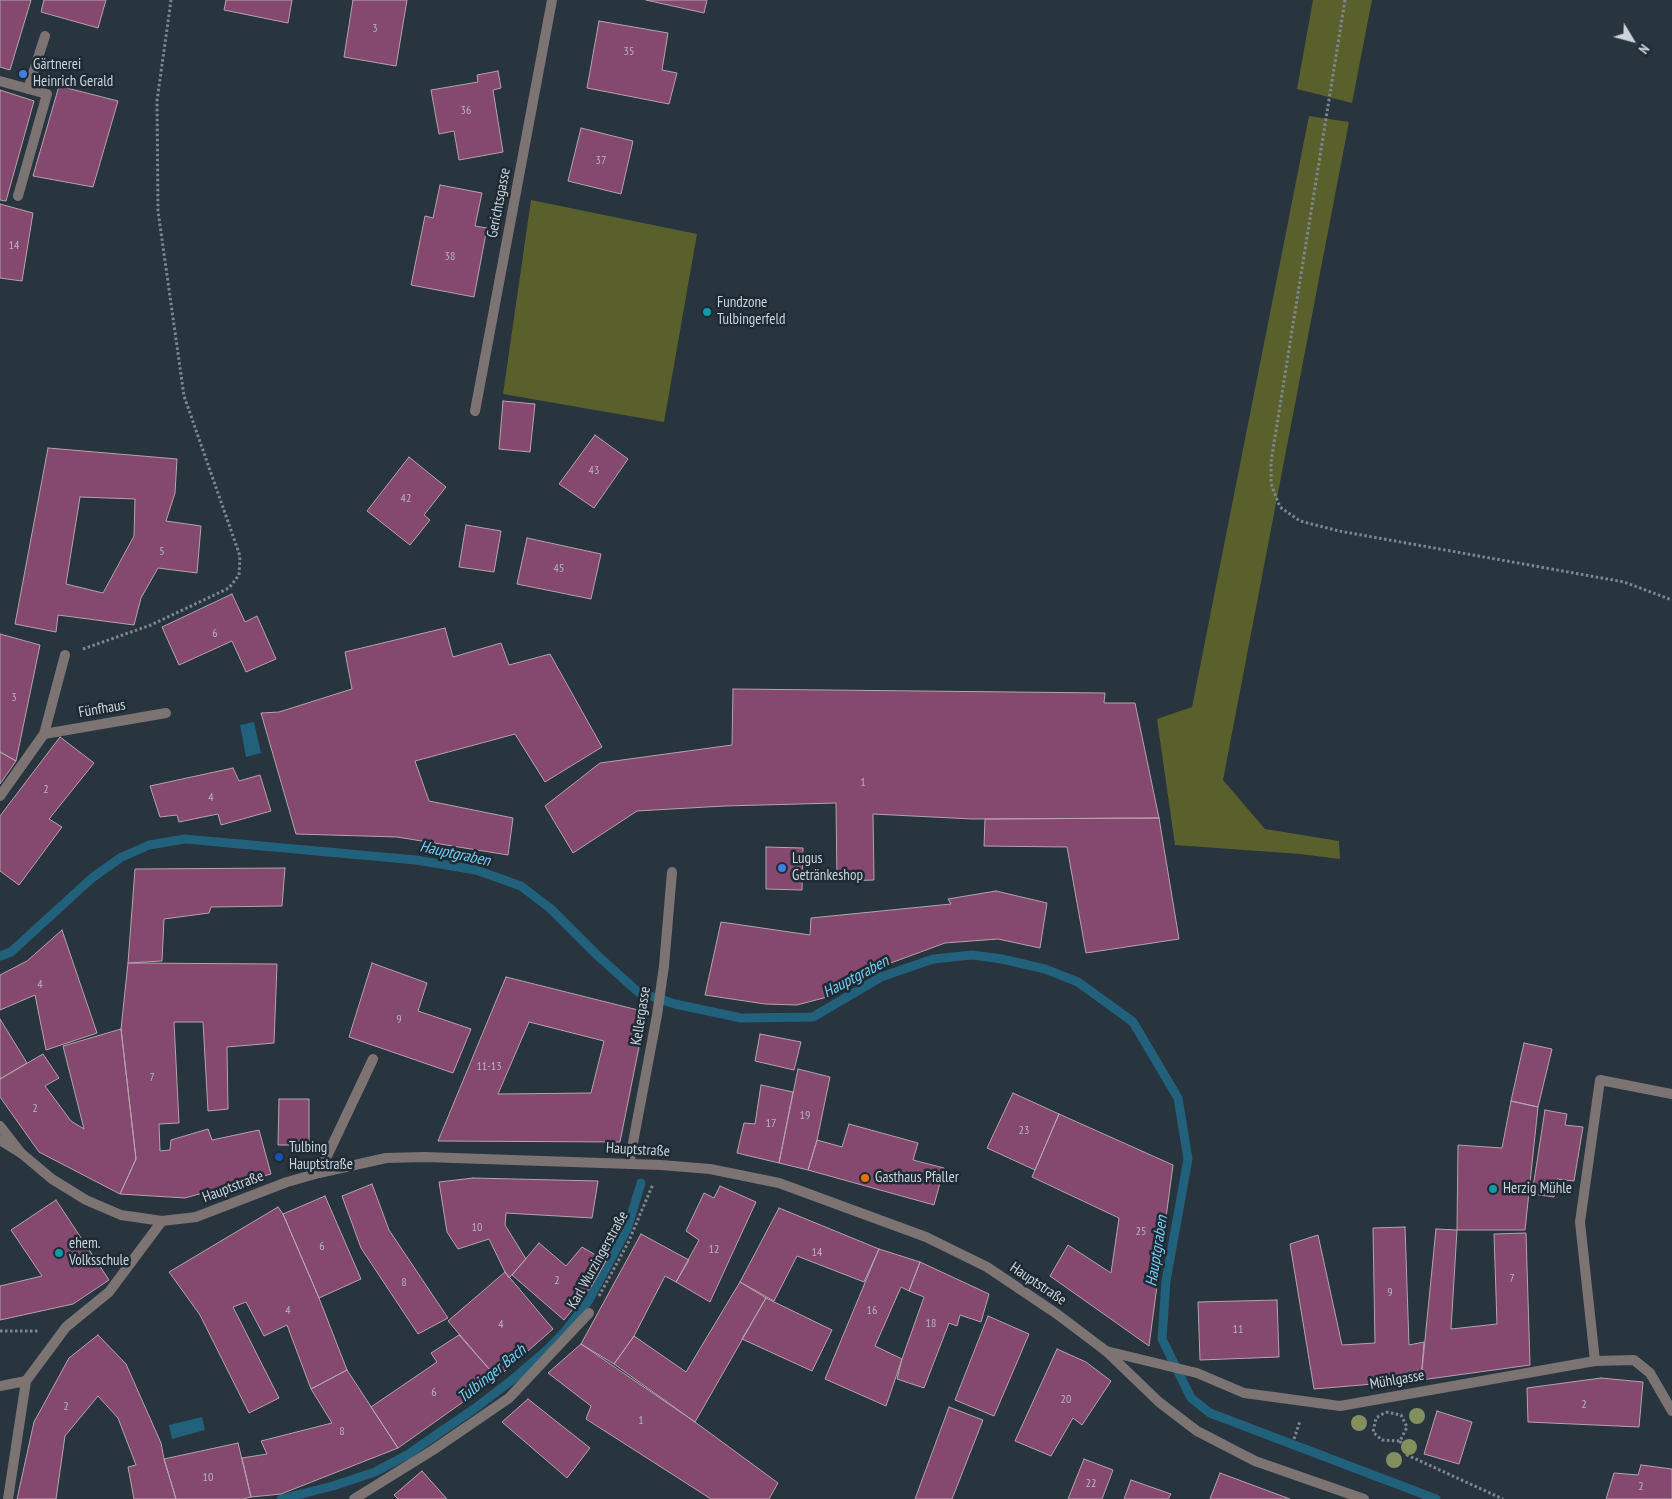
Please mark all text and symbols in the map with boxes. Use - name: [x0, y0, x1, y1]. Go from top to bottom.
- north arrow: [1607, 15, 1657, 65]
- house number: 3: [372, 22, 378, 36]
- text: N: [1635, 41, 1653, 57]
- house number: 35: [624, 45, 634, 59]
- place label: Gärtnerei Heinrich Gerald: [33, 56, 113, 91]
- marker: Gärtnerei Heinrich Gerald: [17, 68, 29, 80]
- house number: 36: [461, 104, 471, 118]
- house number: 37: [596, 154, 606, 168]
- street label: Gerichtsgasse: [483, 166, 515, 240]
- house number: 14: [9, 239, 19, 253]
- house number: 38: [445, 250, 455, 264]
- place label: Fundzone Tulbingerfeld: [717, 294, 785, 329]
- marker: Fundzone Tulbingerfeld: [701, 306, 713, 318]
- house number: 43: [589, 464, 599, 478]
- house number: 42: [401, 492, 411, 506]
- house number: 5: [159, 545, 165, 559]
- house number: 45: [554, 562, 564, 576]
- house number: 6: [212, 627, 218, 641]
- house number: 3: [11, 691, 17, 705]
- street label: Fünfhaus: [77, 696, 127, 722]
- house number: 1: [860, 776, 866, 790]
- house number: 2: [43, 783, 49, 797]
- house number: 4: [208, 791, 214, 805]
- water label: Hauptgraben: [418, 837, 492, 871]
- place label: Lugus Getränkeshop: [792, 850, 863, 885]
- marker: Lugus Getränkeshop: [776, 862, 788, 874]
- water label: Hauptgraben: [820, 952, 892, 1002]
- house number: 4: [37, 978, 43, 992]
- street label: Kellergasse: [627, 985, 655, 1047]
- house number: 9: [396, 1013, 402, 1027]
- house number: 11-13: [476, 1060, 502, 1074]
- house number: 7: [149, 1071, 155, 1085]
- house number: 2: [32, 1102, 38, 1116]
- house number: 19: [800, 1109, 810, 1123]
- house number: 17: [766, 1117, 776, 1131]
- house number: 23: [1019, 1124, 1029, 1138]
- place label: Tulbing Hauptstraße: [289, 1139, 353, 1174]
- street label: Hauptstraße: [606, 1139, 670, 1161]
- marker: Tulbing Hauptstraße: [273, 1151, 285, 1163]
- street label: Hauptstraße: [200, 1167, 266, 1207]
- place label: Gasthaus Pfaller: [875, 1169, 959, 1187]
- marker: Gasthaus Pfaller: [859, 1172, 871, 1184]
- place label: Herzig Mühle: [1503, 1180, 1572, 1198]
- marker: Herzig Mühle: [1487, 1183, 1499, 1195]
- street label: Karl Wurzingerstraße: [564, 1208, 632, 1312]
- water label: Hauptgraben: [1142, 1214, 1172, 1288]
- house number: 10: [472, 1221, 482, 1235]
- house number: 25: [1136, 1225, 1146, 1239]
- place label: ehem. Volksschule: [69, 1235, 129, 1270]
- house number: 6: [319, 1240, 325, 1254]
- house number: 12: [709, 1243, 719, 1257]
- house number: 14: [812, 1246, 822, 1260]
- marker: ehem. Volksschule: [53, 1247, 65, 1259]
- street label: Hauptstraße: [1006, 1259, 1070, 1309]
- house number: 7: [1509, 1272, 1515, 1286]
- house number: 2: [554, 1274, 560, 1288]
- house number: 8: [401, 1276, 407, 1290]
- house number: 9: [1387, 1286, 1393, 1300]
- house number: 4: [285, 1304, 291, 1318]
- house number: 16: [867, 1304, 877, 1318]
- house number: 18: [926, 1317, 936, 1331]
- house number: 4: [498, 1318, 504, 1332]
- house number: 11: [1233, 1323, 1243, 1337]
- water label: Tulbinger Bach: [454, 1341, 530, 1407]
- street label: Mühlgasse: [1368, 1366, 1426, 1394]
- house number: 6: [431, 1386, 437, 1400]
- house number: 20: [1061, 1393, 1071, 1407]
- house number: 2: [1581, 1398, 1587, 1412]
- house number: 2: [63, 1400, 69, 1414]
- house number: 1: [638, 1414, 644, 1428]
- house number: 8: [339, 1425, 345, 1439]
- house number: 10: [203, 1471, 213, 1485]
- house number: 22: [1086, 1477, 1096, 1491]
- house number: 2: [1638, 1480, 1644, 1494]

